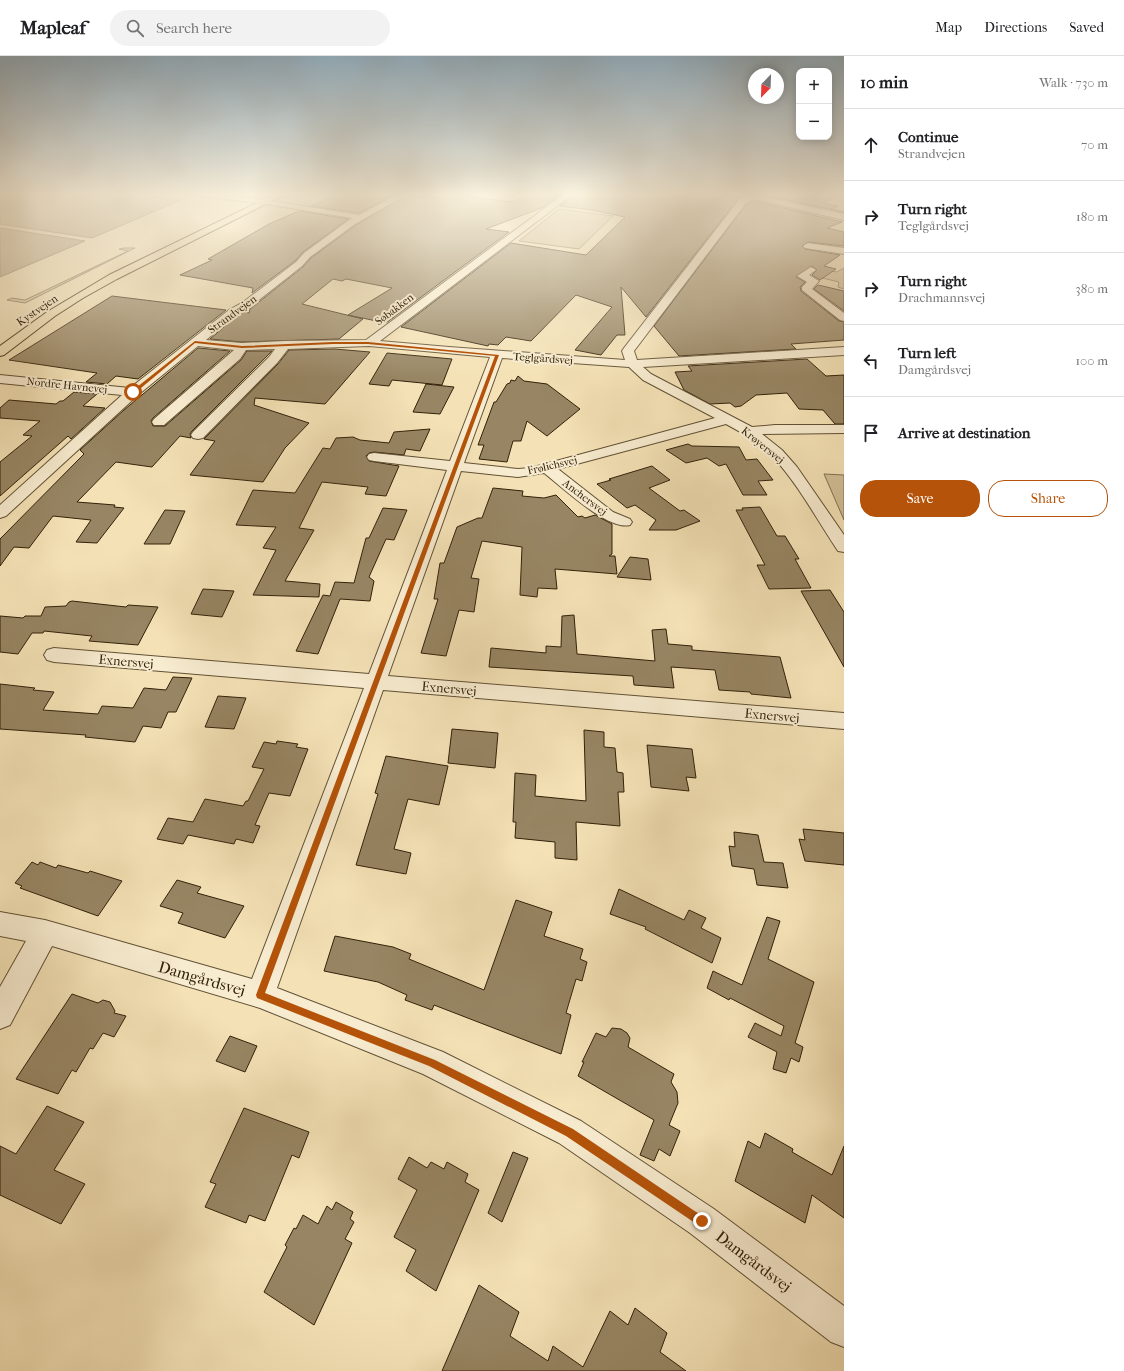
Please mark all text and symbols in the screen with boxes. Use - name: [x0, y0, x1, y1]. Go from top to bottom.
- search box: [110, 10, 390, 46]
- text: Mapleaf: [20, 17, 86, 39]
- icon: search: [124, 17, 146, 39]
- text: Search here: [156, 19, 232, 37]
- text: Map: [935, 19, 962, 36]
- text: Directions: [984, 19, 1047, 36]
- text: Saved: [1069, 19, 1104, 36]
- north arrow: [748, 68, 784, 104]
- map controls: [796, 68, 832, 140]
- button: +: [796, 68, 832, 104]
- text: 10 min: [860, 72, 908, 92]
- text: Walk · 730 m: [1039, 75, 1108, 90]
- button: −: [796, 104, 832, 140]
- text: Continue: [898, 128, 958, 146]
- icon: ahead: [860, 134, 882, 156]
- text: 70 m: [1081, 137, 1108, 152]
- text: Strandvejen: [898, 146, 965, 161]
- text: Turn right: [898, 200, 967, 218]
- icon: right: [860, 206, 882, 228]
- text: 180 m: [1076, 209, 1108, 224]
- text: Teglgårdsvej: [898, 218, 969, 233]
- text: Turn right: [898, 272, 967, 290]
- icon: right: [860, 278, 882, 300]
- text: 380 m: [1075, 281, 1108, 296]
- street label: Søbakken: [372, 290, 417, 328]
- text: Drachmannsvej: [898, 290, 985, 305]
- street label: Kystvejen: [14, 292, 61, 329]
- street label: Strandvejen: [205, 292, 260, 336]
- text: Turn left: [898, 344, 956, 362]
- street label: Teglgårdsvej: [513, 350, 573, 367]
- icon: left: [860, 350, 882, 372]
- text: 100 m: [1075, 353, 1108, 368]
- text: Damgårdsvej: [898, 362, 971, 377]
- street label: Nordre Havnevej: [26, 375, 108, 396]
- route start: [124, 383, 142, 401]
- icon: arrive: [860, 422, 882, 444]
- street label: Krøyersvej: [739, 424, 787, 467]
- text: Arrive at destination: [898, 424, 1030, 442]
- street label: Frølichsvej: [526, 453, 579, 478]
- street label: Anchersvej: [559, 476, 610, 518]
- button: Save: [860, 480, 980, 517]
- button: Share: [988, 480, 1108, 517]
- street label: Exnersvej: [98, 652, 154, 671]
- street label: Exnersvej: [421, 679, 477, 698]
- street label: Exnersvej: [744, 706, 800, 725]
- street label: Damgårdsvej: [156, 957, 248, 1000]
- route end: [693, 1212, 711, 1230]
- street label: Damgårdsvej: [712, 1227, 795, 1296]

